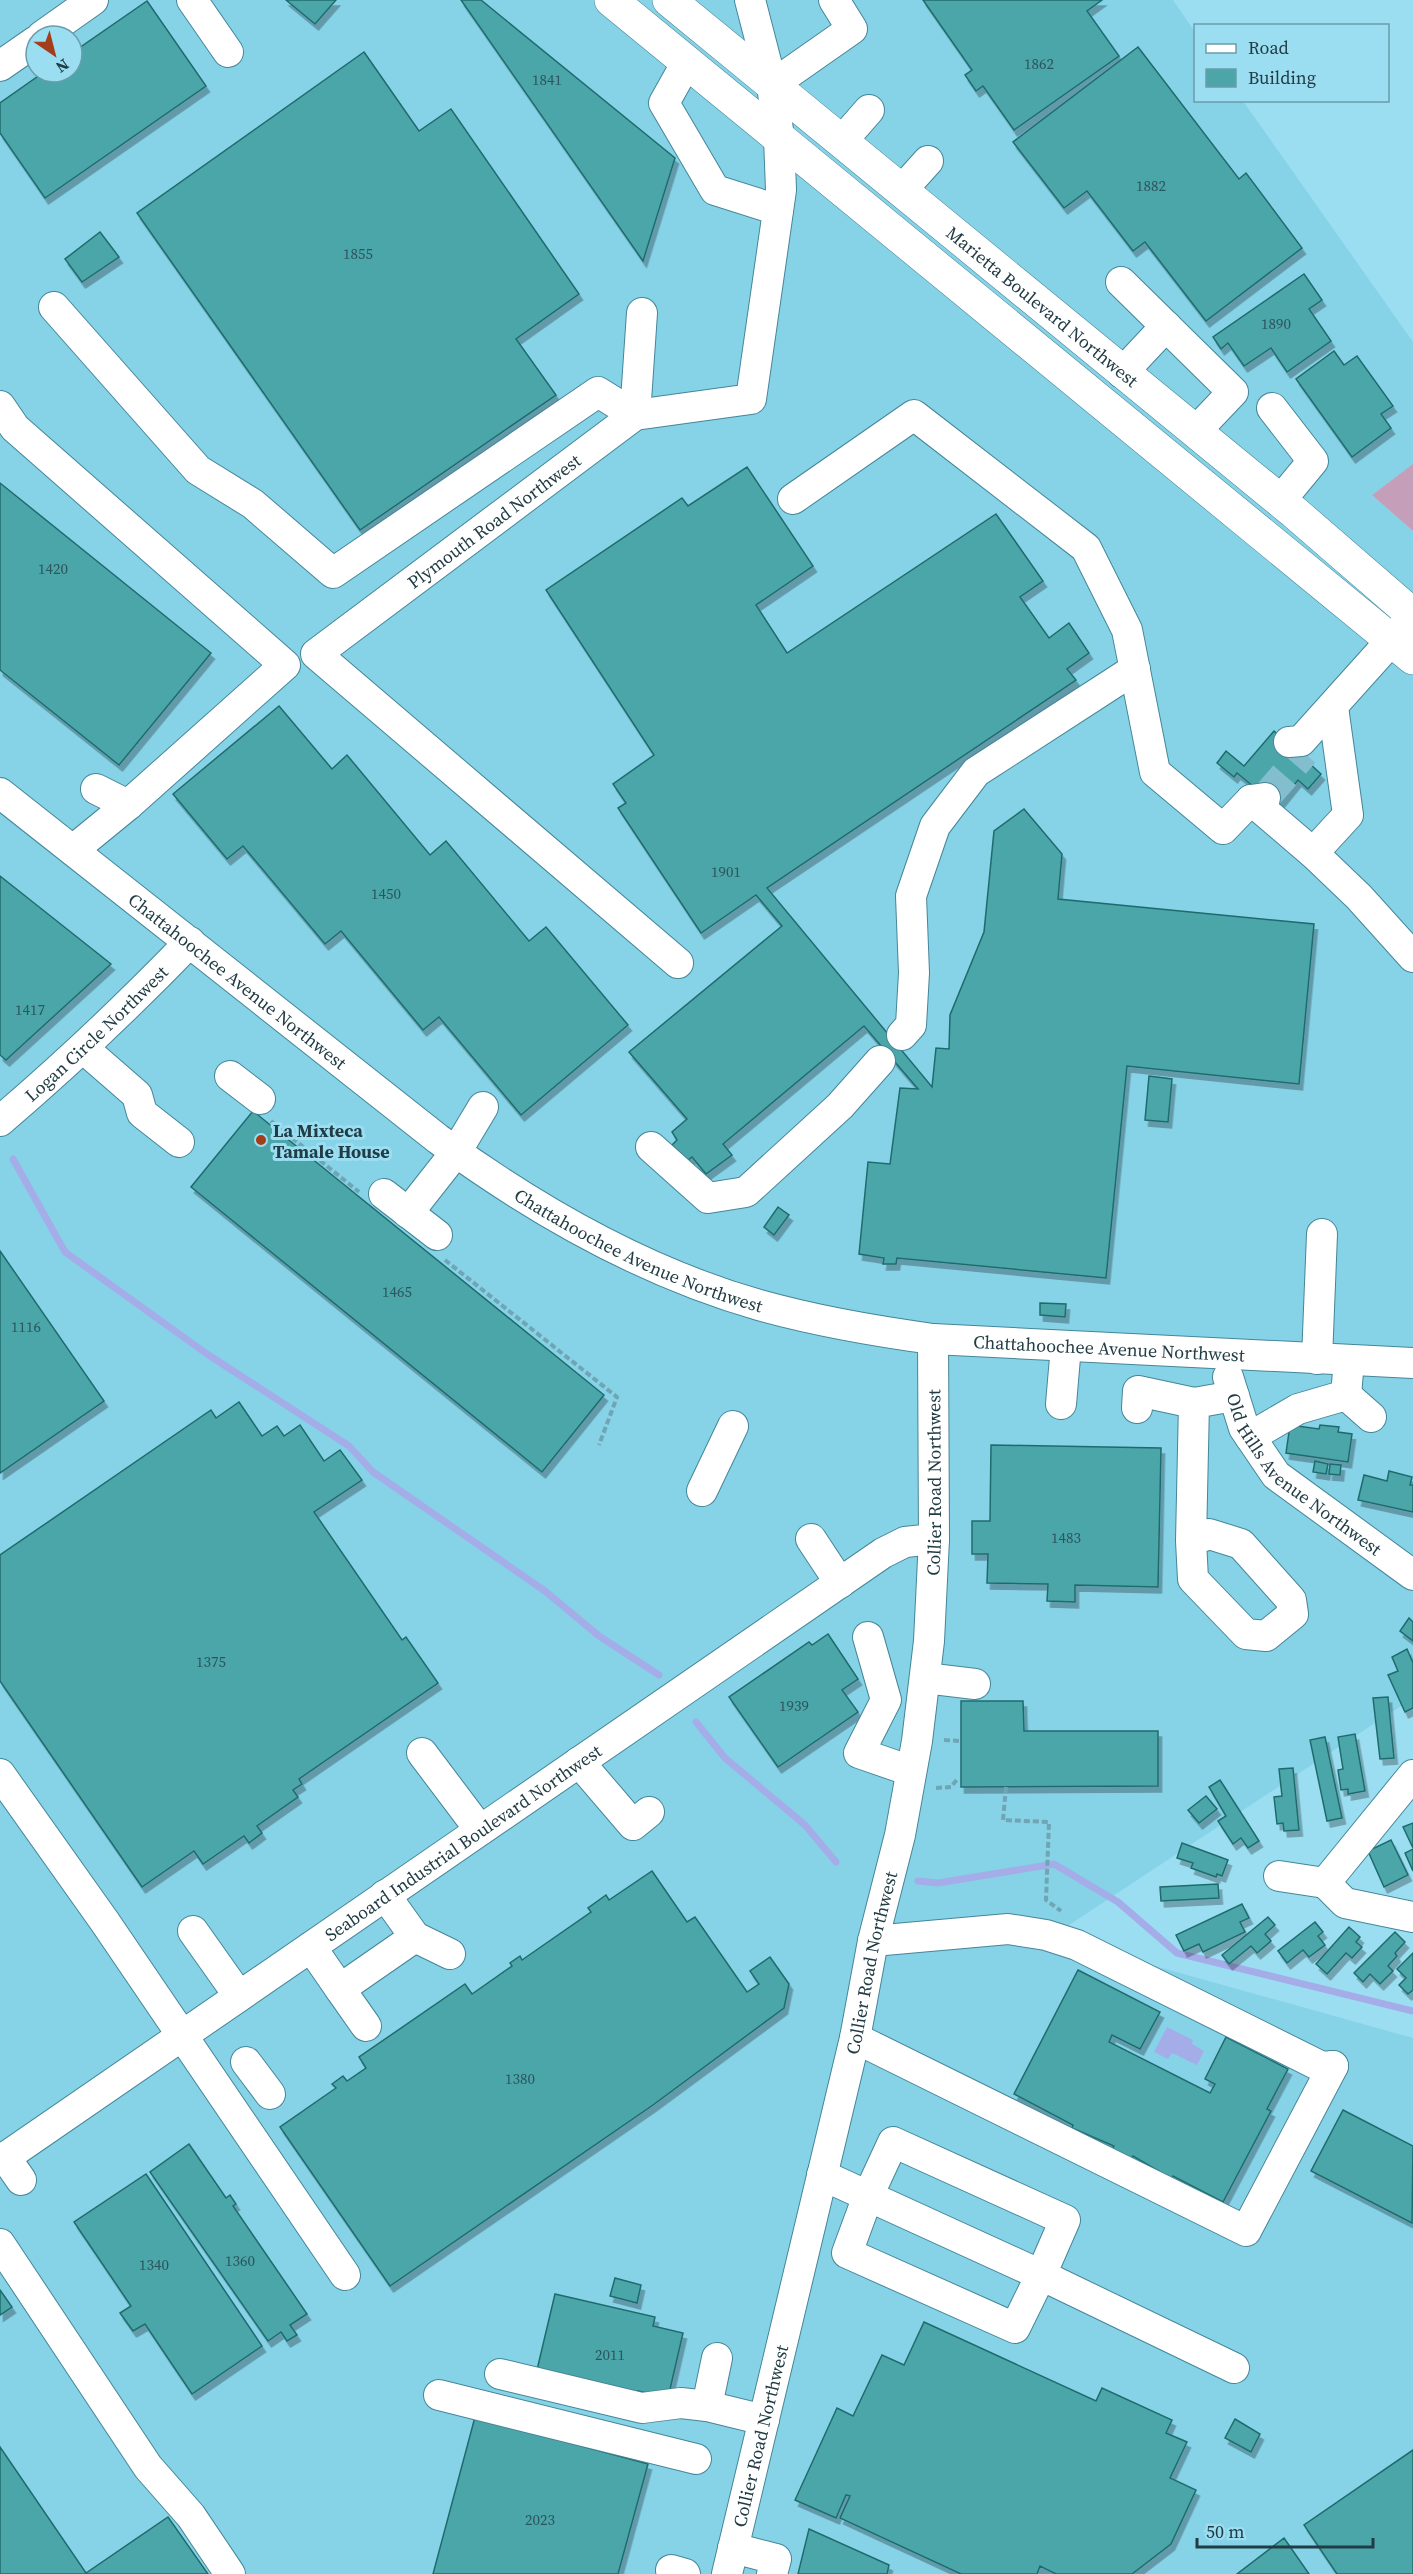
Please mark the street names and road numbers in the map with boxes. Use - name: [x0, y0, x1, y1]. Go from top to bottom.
- street label: Marietta Boulevard Northwest: [941, 220, 1144, 392]
- street label: Plymouth Road Northwest: [402, 448, 586, 594]
- street label: Chattahoochee Avenue Northwest: [123, 887, 352, 1075]
- street label: Logan Circle Northwest: [19, 959, 173, 1107]
- street label: Chattahoochee Avenue Northwest: [510, 1182, 766, 1318]
- street label: Chattahoochee Avenue Northwest: [973, 1329, 1245, 1367]
- street label: Collier Road Northwest: [920, 1389, 947, 1576]
- street label: Old Hills Avenue Northwest: [1221, 1390, 1387, 1561]
- street label: Seaboard Industrial Boulevard Northwest: [319, 1738, 606, 1946]
- street label: Collier Road Northwest: [839, 1868, 903, 2057]
- street label: Collier Road Northwest: [726, 2342, 794, 2529]

